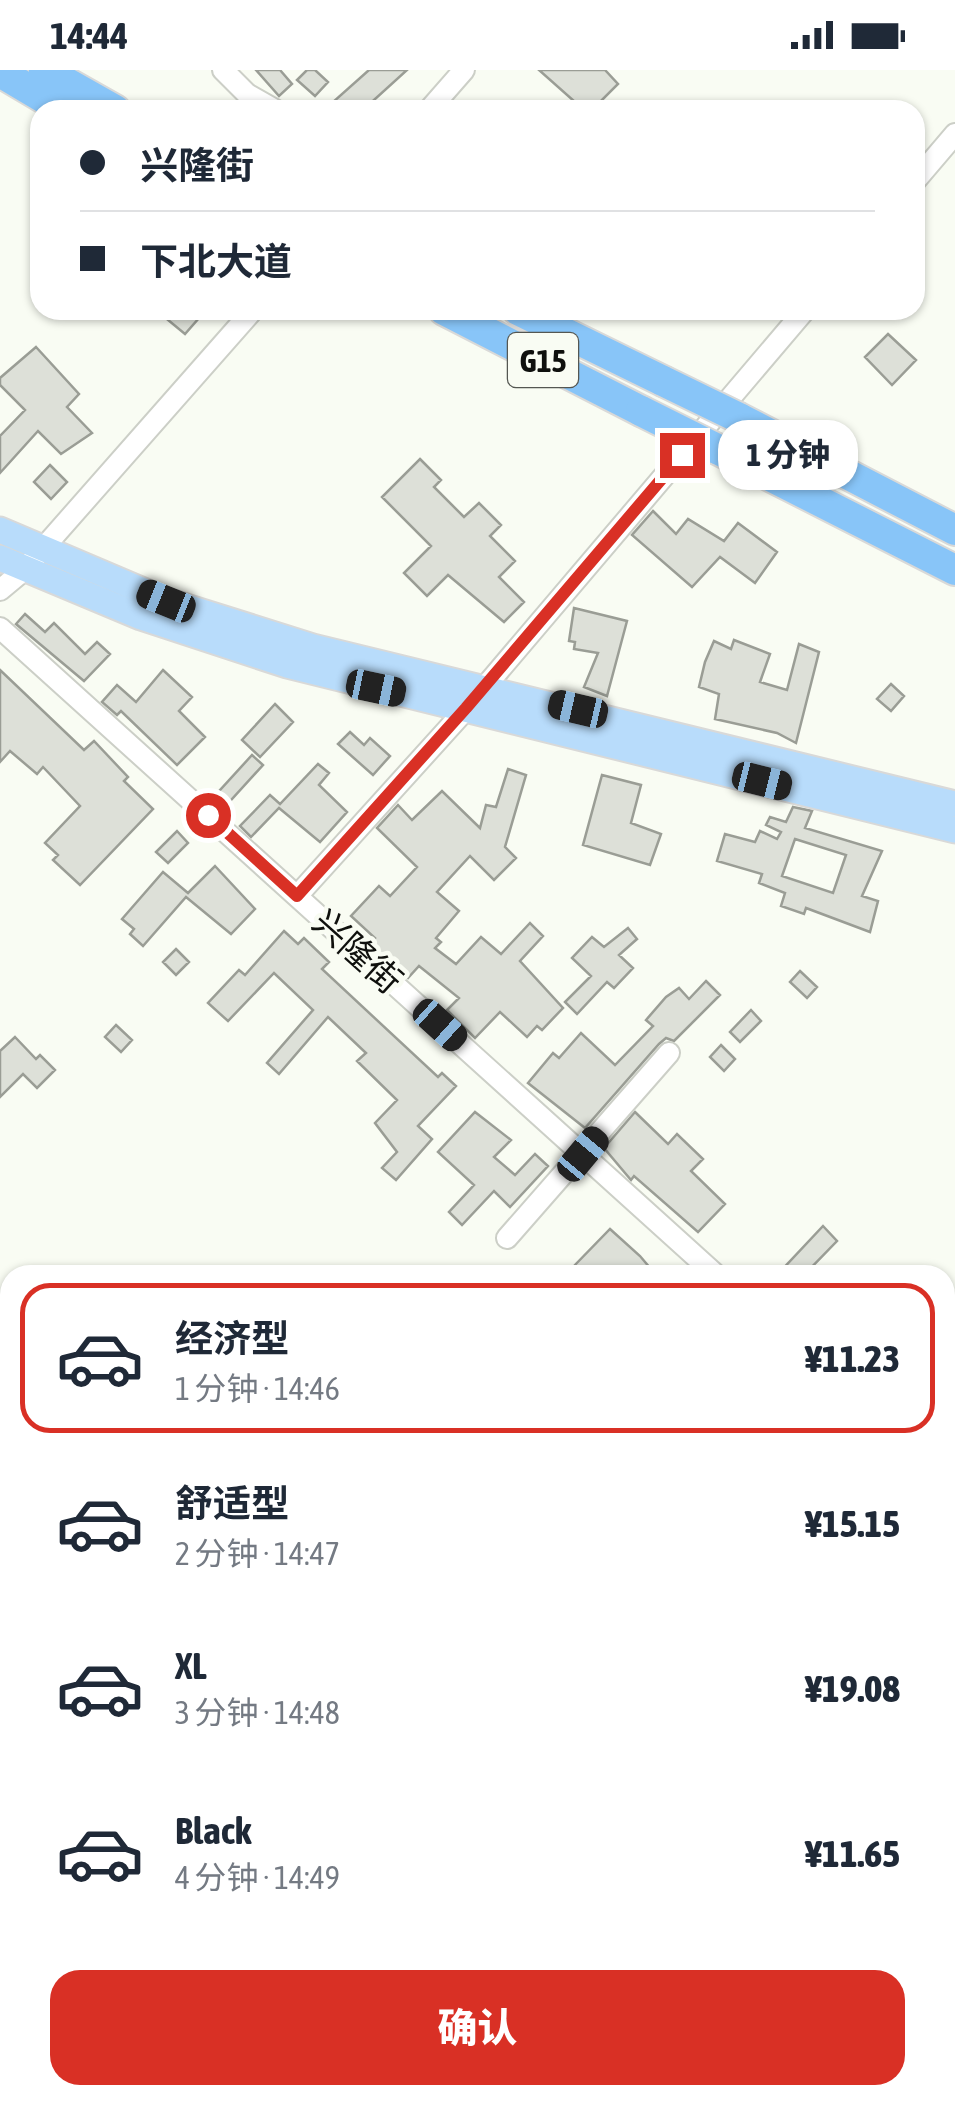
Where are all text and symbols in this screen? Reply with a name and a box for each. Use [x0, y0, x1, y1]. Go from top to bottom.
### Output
text: 14:44 [50, 14, 128, 57]
text: 兴隆街 [140, 144, 254, 187]
text: 下北大道 [140, 240, 292, 283]
road number: G15 [508, 333, 578, 387]
callout: 1 分钟 [717, 420, 857, 490]
route end [660, 433, 705, 478]
text: 1 分钟 [746, 436, 830, 473]
car [133, 576, 199, 626]
car [344, 667, 408, 709]
car [545, 688, 611, 730]
car [729, 759, 795, 803]
route start [186, 793, 231, 838]
street label: 兴隆街 [306, 901, 410, 1001]
car [408, 994, 472, 1056]
car [552, 1121, 614, 1187]
icon: car [55, 1313, 145, 1403]
text: 经济型 [175, 1317, 289, 1360]
text: ¥11.23 [805, 1337, 900, 1380]
text: 1 分钟 · 14:46 [175, 1370, 340, 1407]
icon: car [55, 1478, 145, 1568]
text: 舒适型 [175, 1482, 289, 1525]
text: ¥15.15 [805, 1502, 900, 1545]
text: 2 分钟 · 14:47 [175, 1535, 340, 1572]
icon: car [55, 1643, 145, 1733]
text: XL [175, 1644, 207, 1687]
text: ¥19.08 [805, 1667, 900, 1710]
text: 3 分钟 · 14:48 [175, 1694, 340, 1731]
icon: car [55, 1808, 145, 1898]
text: Black [175, 1809, 252, 1852]
text: ¥11.65 [805, 1832, 900, 1875]
text: 4 分钟 · 14:49 [175, 1859, 340, 1896]
button: 确认 [50, 1970, 905, 2085]

